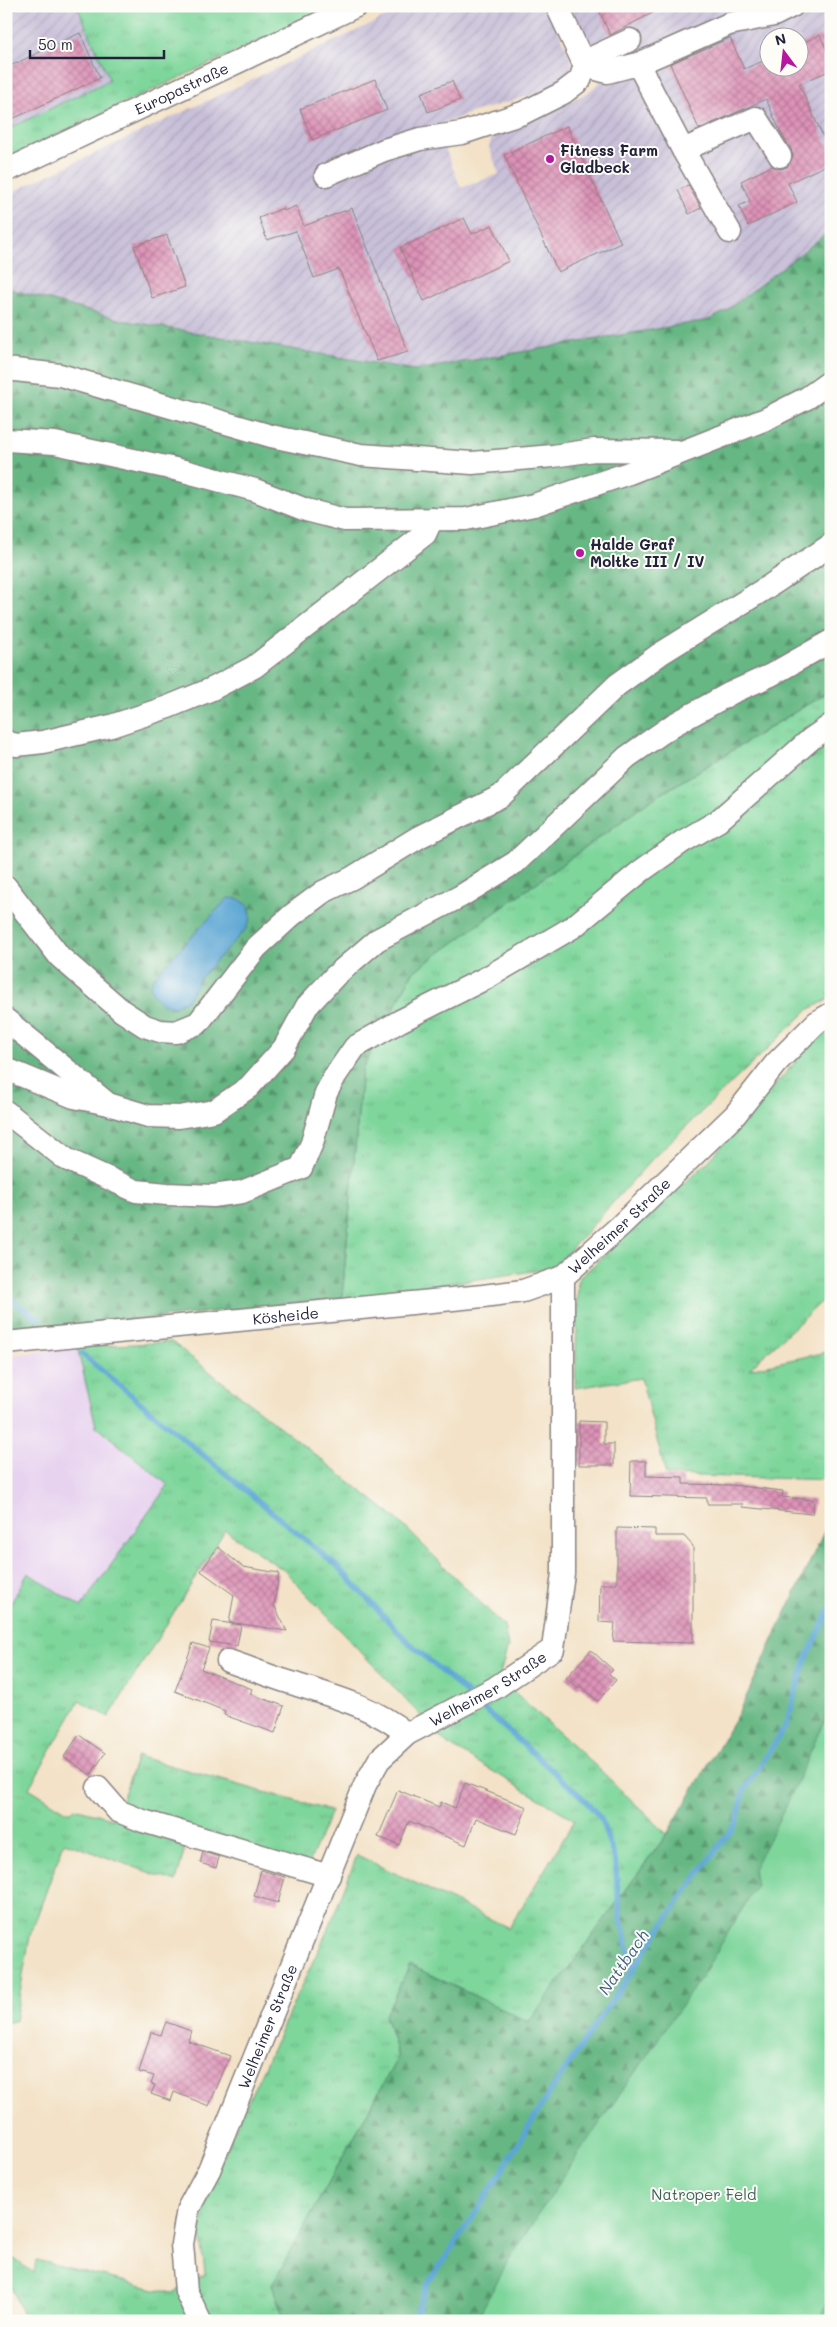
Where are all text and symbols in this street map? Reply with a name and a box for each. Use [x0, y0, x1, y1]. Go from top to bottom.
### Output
scale bar [30, 28, 164, 60]
north arrow [760, 28, 810, 78]
text: N [773, 28, 788, 50]
text: 50 m [38, 34, 73, 54]
street label: Europastraße [131, 58, 232, 119]
place label: Fitness Farm Gladbeck [560, 140, 658, 177]
marker: Fitness Farm Gladbeck [544, 153, 556, 165]
place label: Halde Graf Moltke III / IV [590, 534, 705, 571]
marker: Halde Graf Moltke III / IV [574, 547, 586, 559]
street label: Welheimer Straße [563, 1173, 674, 1278]
street label: Kösheide [252, 1302, 320, 1329]
street label: Welheimer Straße [426, 1646, 550, 1731]
water label: Nattbach [593, 1925, 653, 1999]
street label: Welheimer Straße [233, 1961, 301, 2092]
park label: Natroper Feld [651, 2184, 757, 2204]

